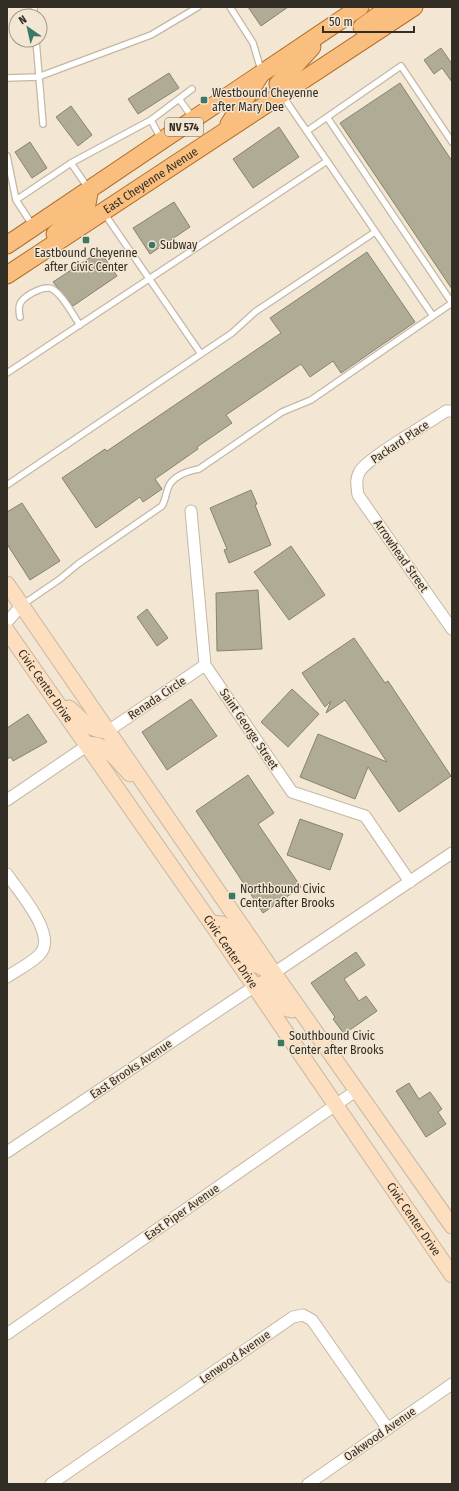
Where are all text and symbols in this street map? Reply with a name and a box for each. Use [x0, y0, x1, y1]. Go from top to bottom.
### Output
north arrow [8, 8, 48, 48]
scale bar [323, 8, 414, 34]
text: N [16, 13, 29, 27]
text: 50 m [329, 15, 353, 29]
place label: Westbound Cheyenne after Mary Dee [212, 86, 318, 114]
marker: Westbound Cheyenne after Mary Dee [199, 95, 209, 105]
road number: NV 574 [165, 118, 203, 136]
street label: East Cheyenne Avenue [101, 144, 201, 217]
marker: Eastbound Cheyenne after Civic Center [81, 235, 91, 245]
place label: Subway [160, 238, 198, 252]
marker: Subway [147, 240, 157, 250]
place label: Eastbound Cheyenne after Civic Center [35, 246, 137, 274]
street label: Packard Place [368, 417, 432, 467]
street label: Arrowhead Street [371, 517, 431, 595]
street label: Civic Center Drive [15, 647, 76, 725]
street label: Renada Circle [125, 673, 189, 722]
street label: Saint George Street [217, 686, 281, 772]
place label: Northbound Civic Center after Brooks [240, 882, 335, 910]
marker: Northbound Civic Center after Brooks [227, 891, 237, 901]
street label: Civic Center Drive [201, 912, 261, 991]
place label: Southbound Civic Center after Brooks [289, 1029, 384, 1057]
street label: East Brooks Avenue [87, 1036, 175, 1102]
marker: Southbound Civic Center after Brooks [276, 1038, 286, 1048]
street label: Civic Center Drive [384, 1180, 444, 1258]
street label: East Piper Avenue [142, 1181, 222, 1243]
street label: Lenwood Avenue [197, 1327, 273, 1387]
street label: Oakwood Avenue [341, 1404, 419, 1464]

